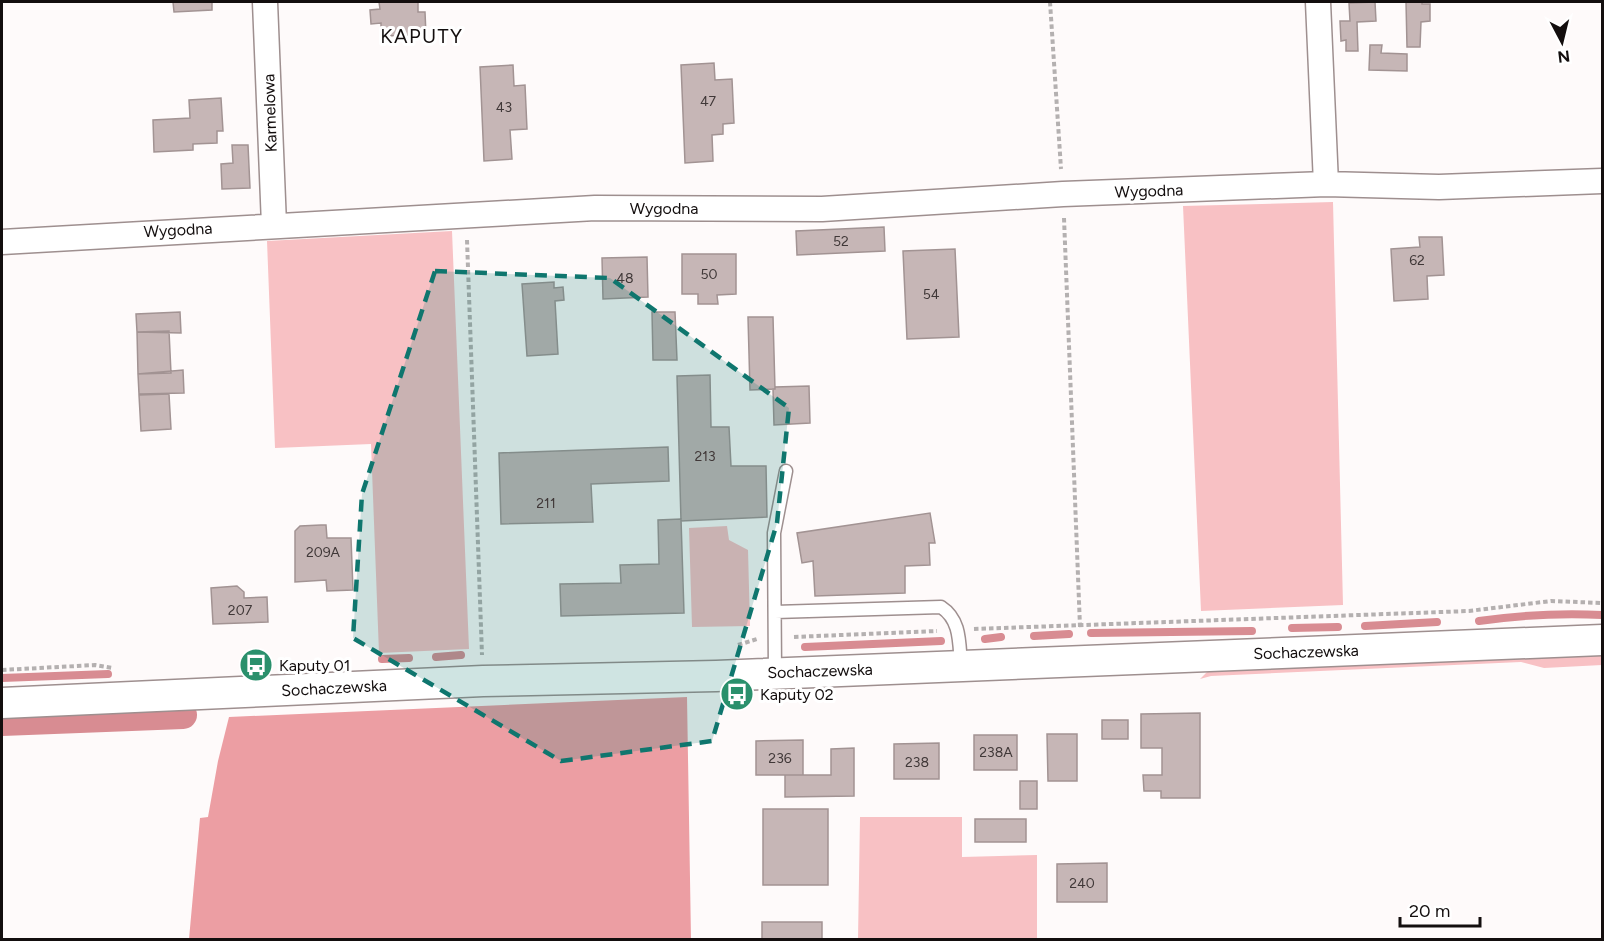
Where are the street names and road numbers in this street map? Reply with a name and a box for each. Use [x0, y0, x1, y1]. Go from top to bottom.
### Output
street label: Karmelowa [259, 73, 281, 153]
street label: Wygodna [1114, 180, 1184, 202]
street label: Wygodna [630, 199, 698, 218]
street label: Wygodna [143, 219, 213, 241]
street label: Sochaczewska [1253, 641, 1359, 663]
street label: Sochaczewska [767, 660, 873, 682]
street label: Sochaczewska [281, 676, 387, 700]

